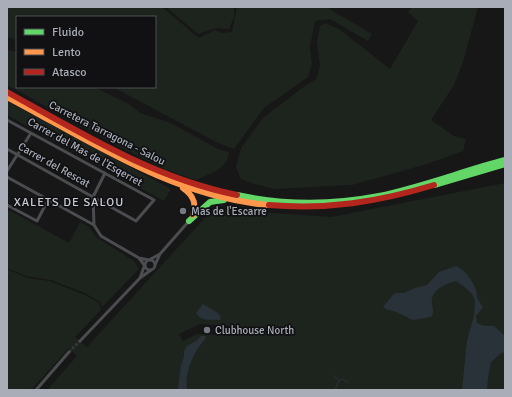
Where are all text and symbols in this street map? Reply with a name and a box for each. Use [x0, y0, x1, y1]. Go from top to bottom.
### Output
legend [16, 16, 156, 88]
text: Fluido [52, 25, 84, 40]
text: Lento [52, 45, 81, 60]
text: Atasco [52, 65, 87, 80]
street label: Carretera Tarragona - Salou [47, 98, 167, 168]
street label: Carrer del Mas de l'Esqerret [25, 115, 145, 189]
street label: Carrer del Rescat [16, 140, 92, 190]
district label: XALETS DE SALOU [14, 195, 124, 210]
place label: Mas de l'Escarre [191, 205, 267, 218]
marker: Mas de l'Escarre [178, 206, 188, 216]
place label: Clubhouse North [215, 324, 294, 337]
marker: Clubhouse North [202, 325, 212, 335]

